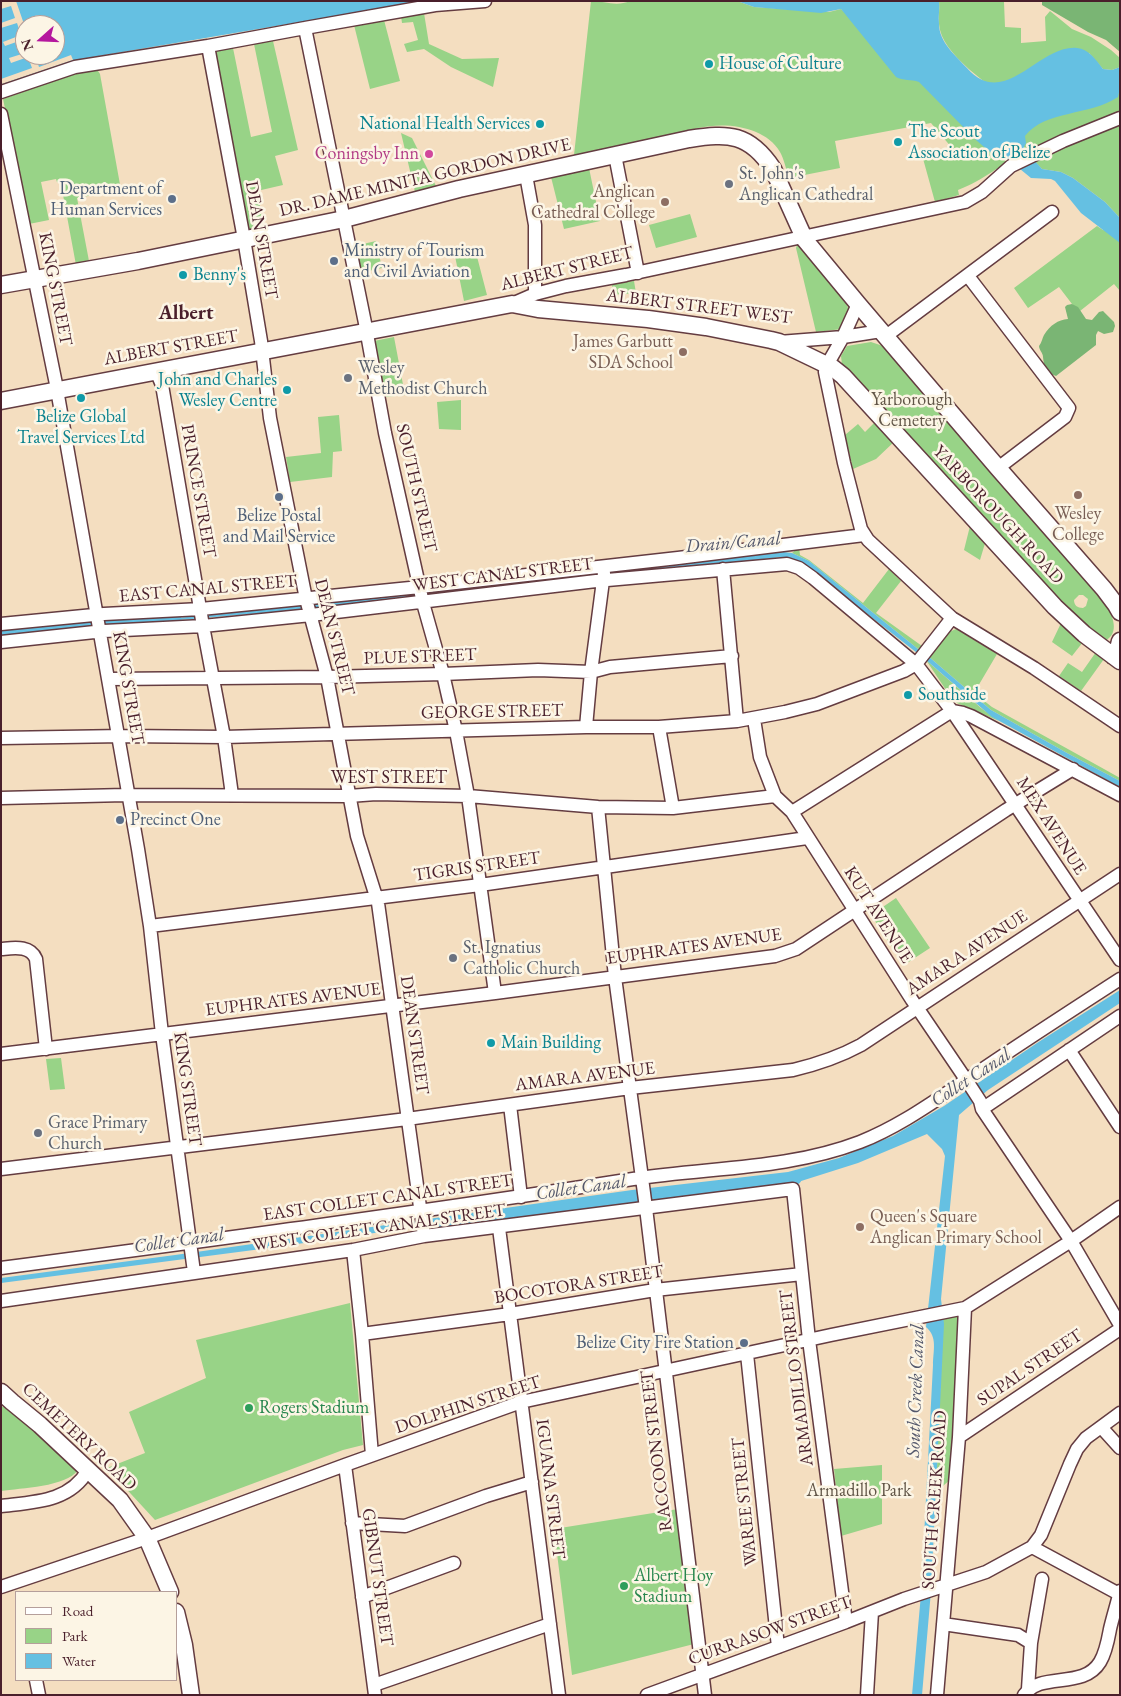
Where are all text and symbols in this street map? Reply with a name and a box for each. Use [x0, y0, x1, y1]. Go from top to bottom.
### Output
north arrow [15, 15, 65, 65]
text: N [16, 36, 37, 53]
place label: House of Culture [719, 53, 841, 75]
marker: House of Culture [703, 58, 715, 70]
place label: National Health Services [360, 113, 530, 135]
marker: National Health Services [534, 118, 546, 130]
place label: The Scout Association of Belize [908, 121, 1050, 163]
street label: DR. DAME MINITA GORDON DRIVE [277, 134, 573, 222]
marker: The Scout Association of Belize [892, 136, 904, 148]
place label: Coningsby Inn [315, 143, 419, 165]
marker: Coningsby Inn [423, 148, 435, 160]
place label: St. John's Anglican Cathedral [739, 163, 873, 205]
place label: Department of Human Services [50, 178, 162, 220]
marker: St. John's Anglican Cathedral [723, 178, 735, 190]
street label: DEAN STREET [240, 179, 282, 301]
place label: Anglican Cathedral College [531, 181, 655, 223]
marker: Department of Human Services [166, 193, 178, 205]
marker: Anglican Cathedral College [659, 196, 671, 208]
street label: KING STREET [33, 231, 77, 347]
place label: Ministry of Tourism and Civil Aviation [344, 240, 485, 282]
street label: ALBERT STREET [498, 242, 636, 296]
marker: Ministry of Tourism and Civil Aviation [328, 255, 340, 267]
place label: Benny's [193, 264, 246, 286]
marker: Benny's [177, 269, 189, 281]
street label: ALBERT STREET WEST [605, 285, 793, 329]
district label: Albert [158, 302, 214, 326]
street label: ALBERT STREET [102, 326, 240, 370]
place label: James Garbutt SDA School [573, 331, 673, 374]
marker: James Garbutt SDA School [677, 346, 689, 358]
place label: Wesley Methodist Church [358, 357, 487, 399]
place label: John and Charles Wesley Centre [158, 369, 277, 412]
marker: Wesley Methodist Church [342, 372, 354, 384]
marker: John and Charles Wesley Centre [281, 384, 293, 396]
park label: Yarborough Cemetery [871, 389, 953, 432]
marker: Belize Global Travel Services Ltd [75, 392, 87, 404]
place label: Belize Global Travel Services Ltd [17, 406, 145, 448]
street label: PRINCE STREET [176, 422, 220, 560]
street label: SOUTH STREET [391, 422, 441, 554]
street label: YARBOROUGH ROAD [928, 441, 1068, 589]
marker: Wesley College [1072, 489, 1084, 501]
marker: Belize Postal and Mail Service [273, 491, 285, 503]
place label: Wesley College [1052, 503, 1104, 546]
place label: Belize Postal and Mail Service [223, 505, 335, 548]
water label: Drain/Canal [684, 527, 782, 559]
street label: WEST CANAL STREET [411, 553, 595, 597]
street label: EAST CANAL STREET [118, 570, 298, 608]
street label: DEAN STREET [309, 576, 359, 698]
street label: KING STREET [107, 630, 149, 746]
street label: PLUE STREET [363, 644, 477, 670]
place label: Southside [918, 684, 986, 706]
marker: Southside [902, 689, 914, 701]
street label: GEORGE STREET [421, 700, 563, 724]
street label: WEST STREET [331, 767, 447, 789]
street label: MEX AVENUE [1011, 773, 1091, 879]
place label: Precinct One [130, 809, 221, 831]
marker: Precinct One [114, 814, 126, 826]
street label: TIGRIS STREET [412, 847, 542, 887]
street label: KUT AVENUE [839, 863, 917, 967]
street label: AMARA AVENUE [902, 906, 1032, 1000]
street label: EUPHRATES AVENUE [605, 924, 783, 970]
place label: St. Ignatius Catholic Church [463, 937, 580, 980]
marker: St. Ignatius Catholic Church [447, 952, 459, 964]
street label: DEAN STREET [395, 974, 433, 1096]
street label: EUPHRATES AVENUE [204, 979, 382, 1021]
street label: KING STREET [168, 1031, 206, 1147]
place label: Main Building [501, 1032, 601, 1054]
marker: Main Building [485, 1037, 497, 1049]
water label: Collet Canal [927, 1044, 1015, 1112]
street label: AMARA AVENUE [514, 1058, 656, 1096]
place label: Grace Primary Church [48, 1112, 147, 1154]
marker: Grace Primary Church [32, 1127, 44, 1139]
street label: EAST COLLET CANAL STREET [262, 1170, 514, 1226]
water label: Collet Canal [535, 1170, 627, 1206]
street label: WEST COLLET CANAL STREET [251, 1200, 507, 1256]
place label: Queen's Square Anglican Primary School [870, 1206, 1042, 1248]
marker: Queen's Square Anglican Primary School [854, 1221, 866, 1233]
water label: Collet Canal [133, 1223, 225, 1259]
street label: BOCOTORA STREET [493, 1261, 665, 1309]
street label: ARMADILLO STREET [775, 1289, 819, 1467]
water label: South Creek Canal [902, 1324, 930, 1458]
street label: SUPAL STREET [973, 1325, 1087, 1411]
place label: Belize City Fire Station [576, 1332, 734, 1354]
marker: Belize City Fire Station [738, 1337, 750, 1349]
street label: RACCOON STREET [636, 1369, 678, 1533]
street label: DOLPHIN STREET [392, 1371, 544, 1439]
street label: CEMETERY ROAD [17, 1378, 141, 1496]
place label: Rogers Stadium [259, 1397, 369, 1419]
marker: Rogers Stadium [243, 1402, 255, 1414]
street label: SOUTH CREEK ROAD [918, 1410, 952, 1590]
street label: IGUANA STREET [531, 1418, 569, 1560]
street label: WAREE STREET [728, 1437, 762, 1567]
park label: Armadillo Park [807, 1480, 911, 1502]
street label: GIBNUT STREET [357, 1507, 397, 1647]
place label: Albert Hoy Stadium [634, 1565, 713, 1608]
marker: Albert Hoy Stadium [618, 1580, 630, 1592]
legend [15, 1591, 178, 1681]
street label: CURRASOW STREET [685, 1591, 855, 1671]
text: Road [62, 1601, 93, 1620]
text: Park [62, 1626, 88, 1645]
text: Water [62, 1651, 96, 1670]

